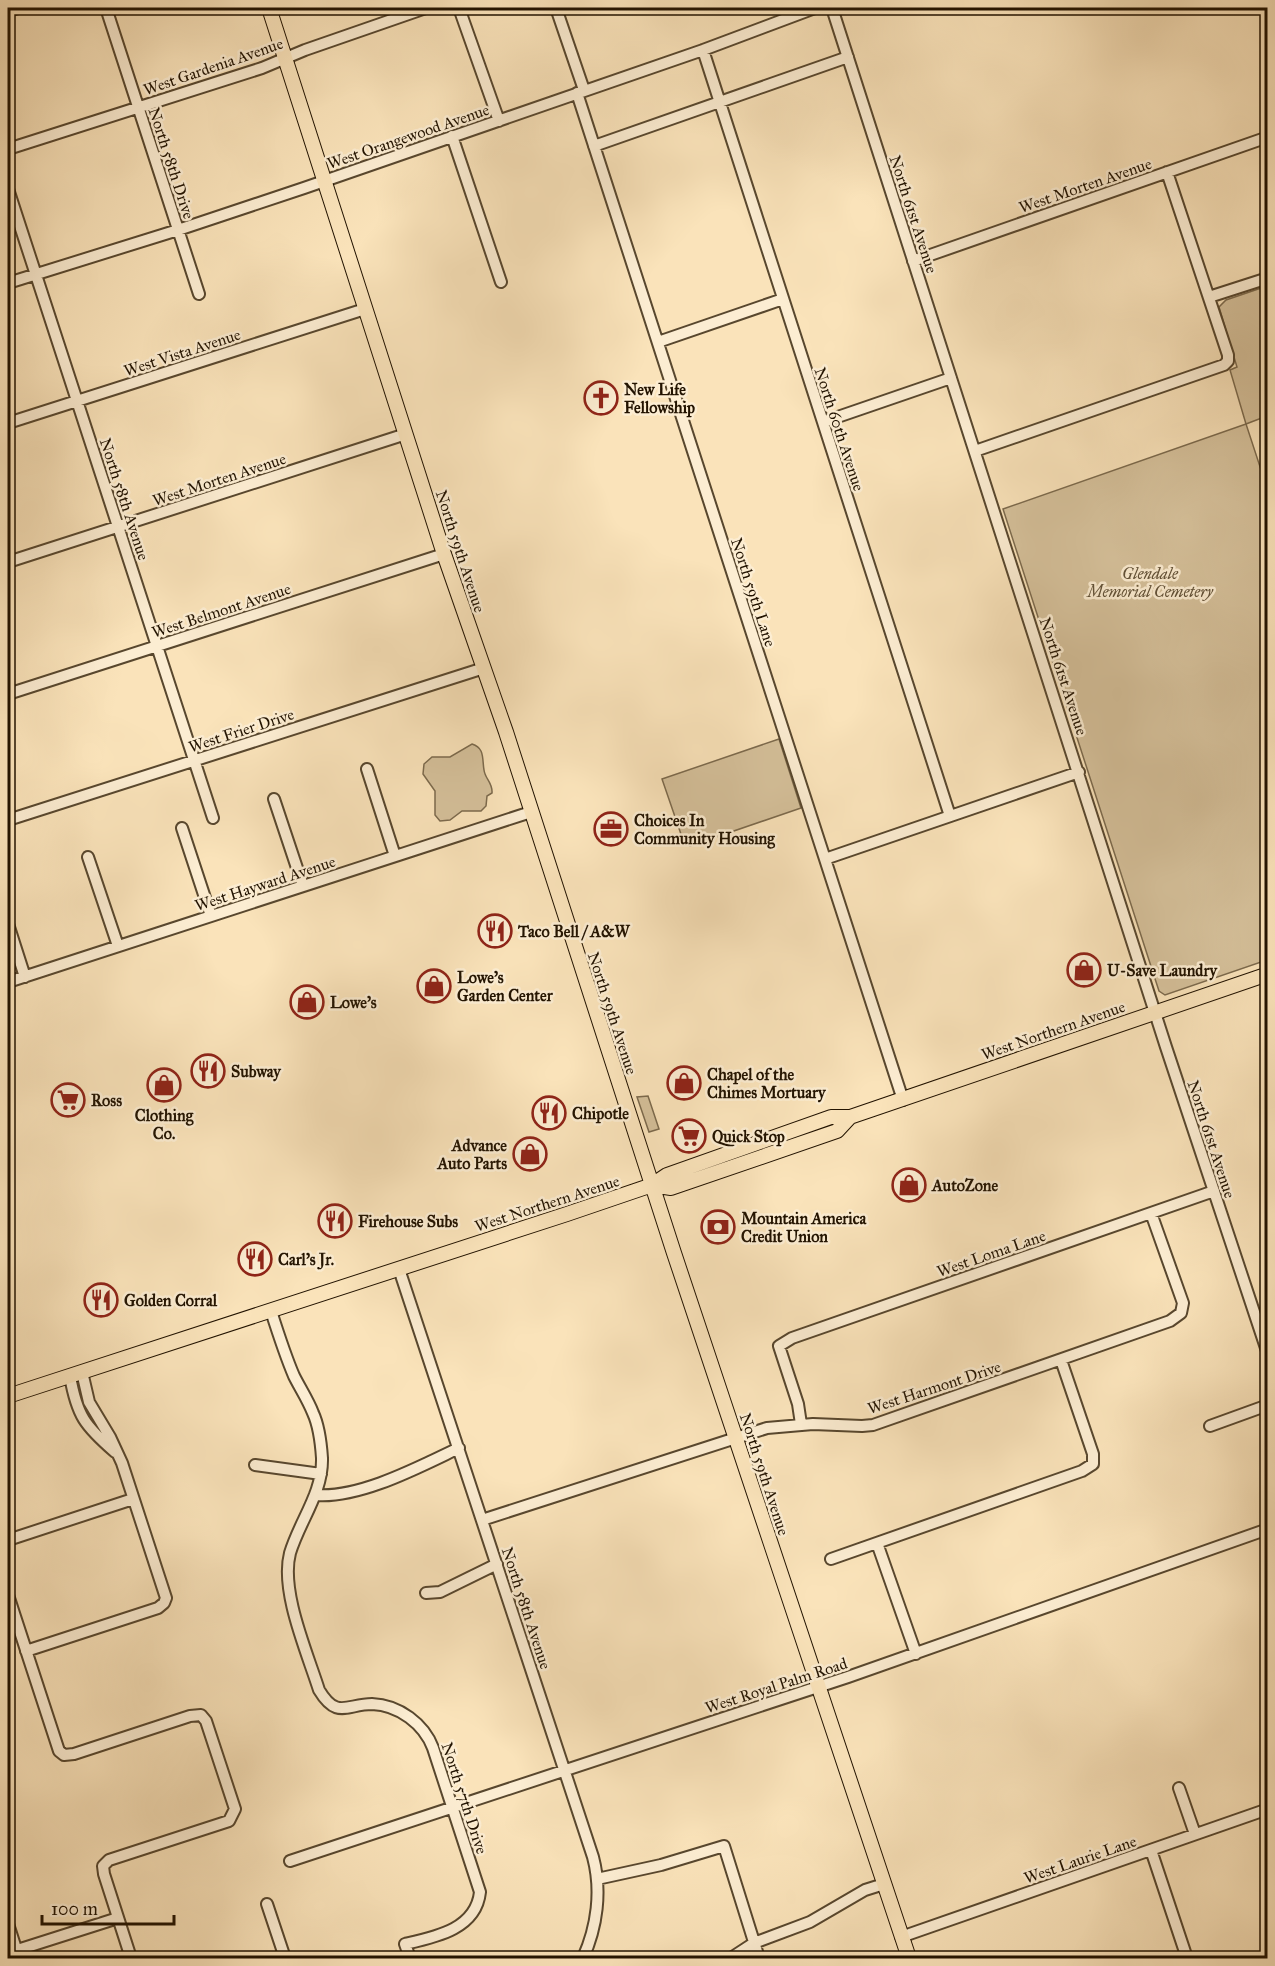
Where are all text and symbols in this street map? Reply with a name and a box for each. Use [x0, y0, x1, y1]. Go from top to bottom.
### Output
street label: West Gardenia Avenue [141, 34, 286, 99]
street label: West Orangewood Avenue [325, 100, 492, 174]
street label: North 58th Drive [145, 105, 199, 222]
street label: North 61st Avenue [886, 153, 942, 276]
street label: West Morten Avenue [1016, 154, 1154, 217]
street label: West Vista Avenue [121, 325, 243, 380]
street label: North 60th Avenue [811, 365, 869, 494]
church icon: New Life Fellowship [583, 380, 619, 416]
place label: New Life Fellowship [624, 380, 695, 418]
street label: North 58th Avenue [96, 436, 153, 563]
street label: West Morten Avenue [150, 449, 289, 510]
street label: North 59th Avenue [432, 488, 489, 615]
street label: North 59th Lane [727, 535, 780, 649]
park label: Glendale Memorial Cemetery [1085, 564, 1214, 601]
street label: West Belmont Avenue [149, 579, 293, 642]
street label: North 61st Avenue [1036, 615, 1092, 738]
street label: West Frier Drive [186, 704, 297, 756]
office icon: Choices In Community Housing [593, 811, 629, 847]
place label: Choices In Community Housing [634, 811, 775, 849]
street label: West Hayward Avenue [192, 852, 338, 915]
restaurant icon: Taco Bell / A&W [477, 913, 513, 949]
place label: Taco Bell / A&W [517, 922, 631, 941]
street label: North 59th Avenue [584, 950, 641, 1077]
shop icon: U-Save Laundry [1066, 952, 1102, 988]
place label: U-Save Laundry [1107, 961, 1218, 981]
shop icon: Lowe's Garden Center [416, 968, 452, 1004]
place label: Lowe's Garden Center [457, 968, 554, 1005]
shop icon: Lowe's [289, 984, 325, 1020]
place label: Lowe's [330, 993, 377, 1012]
street label: West Northern Avenue [979, 997, 1128, 1064]
restaurant icon: Subway [190, 1053, 226, 1089]
place label: Subway [231, 1062, 282, 1082]
shop icon: Chapel of the Chimes Mortuary [666, 1065, 702, 1101]
place label: Chapel of the Chimes Mortuary [707, 1065, 827, 1103]
shop icon: Clothing Co. [146, 1067, 182, 1103]
street label: North 61st Avenue [1184, 1078, 1240, 1201]
supermarket icon: Ross [50, 1082, 86, 1118]
place label: Ross [91, 1091, 122, 1110]
restaurant icon: Chipotle [531, 1095, 567, 1131]
place label: Chipotle [572, 1104, 629, 1124]
place label: Clothing Co. [135, 1106, 194, 1143]
supermarket icon: Quick Stop [671, 1118, 707, 1154]
place label: Quick Stop [712, 1127, 785, 1147]
place label: Advance Auto Parts [436, 1136, 507, 1173]
shop icon: Advance Auto Parts [512, 1136, 548, 1172]
shop icon: AutoZone [891, 1167, 927, 1203]
street label: West Northern Avenue [472, 1171, 622, 1236]
place label: AutoZone [931, 1176, 999, 1195]
restaurant icon: Firehouse Subs [317, 1203, 353, 1239]
bank icon: Mountain America Credit Union [700, 1209, 736, 1245]
place label: Mountain America Credit Union [741, 1209, 867, 1246]
place label: Firehouse Subs [358, 1212, 458, 1231]
street label: West Loma Lane [934, 1226, 1048, 1281]
restaurant icon: Carl's Jr. [237, 1241, 273, 1277]
place label: Carl's Jr. [278, 1250, 334, 1270]
restaurant icon: Golden Corral [83, 1282, 119, 1318]
place label: Golden Corral [124, 1291, 218, 1310]
street label: West Harmont Drive [865, 1357, 1004, 1418]
street label: North 59th Avenue [736, 1411, 793, 1538]
street label: North 58th Avenue [498, 1545, 555, 1672]
street label: West Royal Palm Road [703, 1654, 850, 1717]
street label: North 57th Drive [438, 1740, 492, 1857]
street label: West Laurie Lane [1021, 1831, 1139, 1888]
scale bar [42, 1888, 174, 1926]
text: 100 m [51, 1898, 98, 1920]

